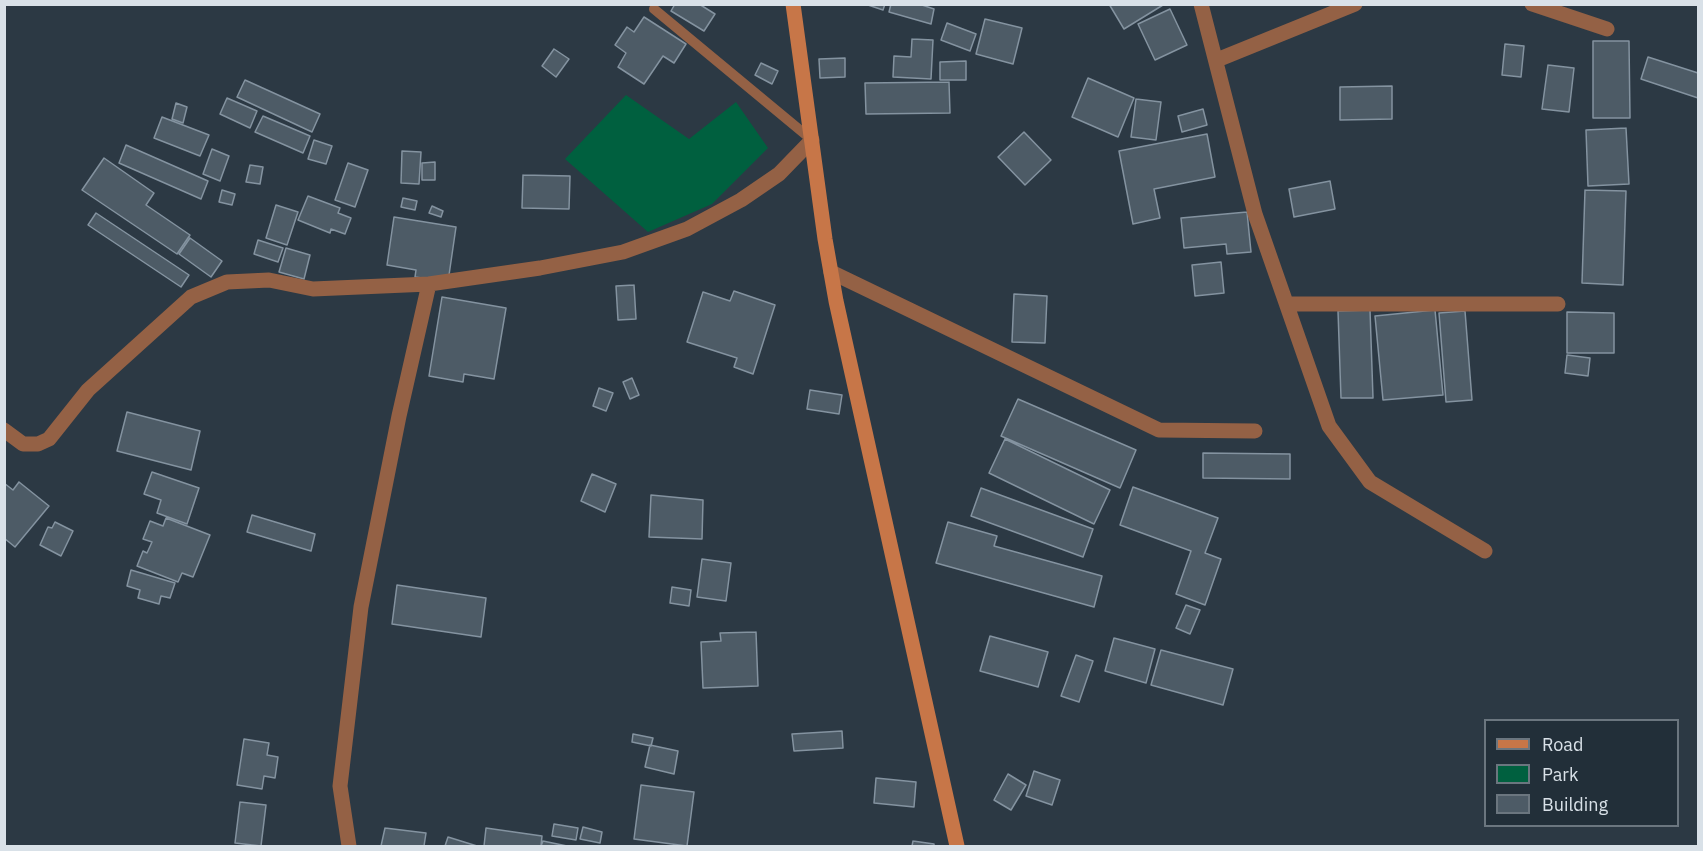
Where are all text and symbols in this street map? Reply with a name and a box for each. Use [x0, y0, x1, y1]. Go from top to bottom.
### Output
legend [1484, 719, 1679, 827]
text: Road [1542, 733, 1583, 756]
text: Park [1542, 763, 1578, 786]
text: Building [1542, 793, 1608, 816]

